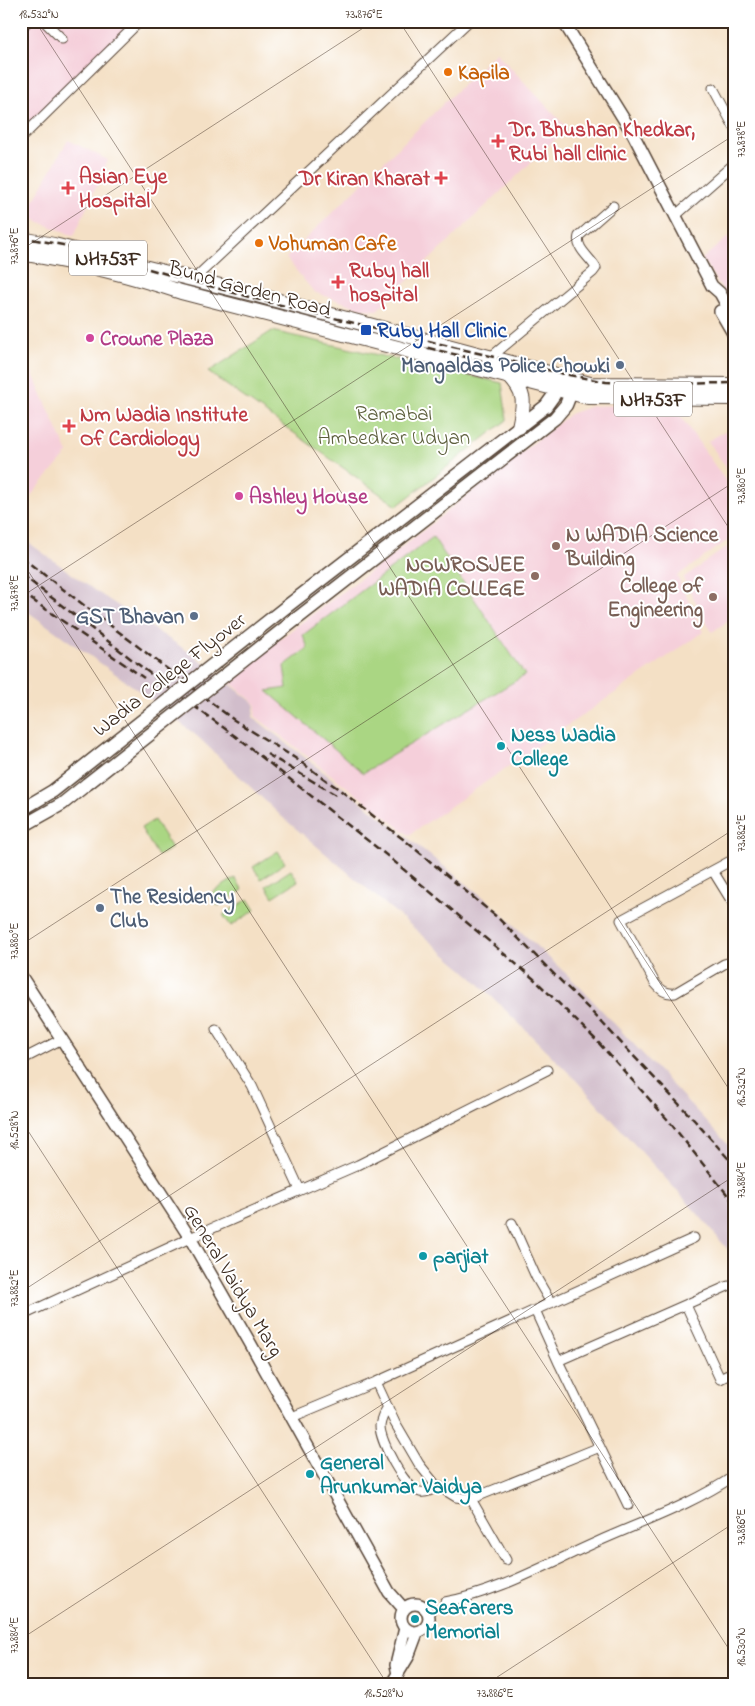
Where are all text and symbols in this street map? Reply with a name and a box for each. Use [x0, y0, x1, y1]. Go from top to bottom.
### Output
text: 18.532°N [19, 6, 59, 24]
text: 73.876°E [345, 6, 383, 24]
place label: Kapila [458, 59, 510, 89]
marker: Kapila [442, 66, 454, 78]
place label: Dr. Bhushan Khedkar, Rubi hall clinic [508, 116, 695, 170]
text: 73.878°E [733, 121, 751, 157]
marker: Dr. Bhushan Khedkar, Rubi hall clinic [491, 134, 505, 148]
place label: Asian Eye Hospital [79, 163, 168, 217]
place label: Dr Kiran Kharat [298, 165, 431, 195]
marker: Dr Kiran Kharat [434, 171, 448, 185]
marker: Asian Eye Hospital [61, 181, 75, 195]
text: 73.876°E [6, 227, 24, 265]
place label: Vohuman Cafe [268, 230, 397, 260]
marker: Vohuman Cafe [253, 237, 265, 249]
road number: NH753F [69, 240, 147, 276]
street label: Bund Garden Road [164, 254, 334, 326]
place label: Ruby hall hospital [349, 257, 429, 311]
marker: Ruby hall hospital [331, 275, 345, 289]
place label: Ruby Hall Clinic [377, 317, 507, 349]
marker: Ruby Hall Clinic [359, 323, 373, 337]
place label: Crowne Plaza [100, 325, 214, 355]
marker: Crowne Plaza [84, 332, 96, 344]
place label: Mangaldas Police Chowki [401, 352, 610, 384]
marker: Mangaldas Police Chowki [614, 359, 626, 371]
road number: NH753F [614, 382, 692, 416]
park label: Ramabai Ambedkar Udyan [318, 400, 470, 456]
place label: Nm Wadia Institute Of Cardiology [80, 401, 248, 457]
marker: Nm Wadia Institute Of Cardiology [62, 419, 76, 433]
text: 73.880°E [733, 467, 751, 505]
place label: Ashley House [249, 483, 368, 515]
marker: Ashley House [233, 490, 245, 502]
place label: N WADIA Science Building [565, 521, 719, 577]
marker: N WADIA Science Building [550, 540, 562, 552]
place label: NOWROSJEE WADIA COLLEGE [378, 551, 525, 605]
marker: NOWROSJEE WADIA COLLEGE [529, 570, 541, 582]
place label: College of Engineering [607, 572, 704, 628]
text: 73.878°E [6, 575, 24, 611]
marker: College of Engineering [707, 591, 719, 603]
place label: GST Bhavan [76, 603, 184, 633]
street label: Wadia College Flyover [87, 606, 255, 747]
marker: GST Bhavan [188, 610, 200, 622]
place label: Ness Wadia College [511, 721, 616, 777]
marker: Ness Wadia College [495, 740, 507, 752]
text: 73.882°E [733, 814, 751, 852]
place label: The Residency Club [110, 883, 235, 937]
marker: The Residency Club [94, 902, 106, 914]
text: 73.880°E [6, 922, 24, 960]
text: 18.532°N [733, 1067, 751, 1107]
text: 18.528°N [6, 1110, 24, 1150]
text: 73.884°E [733, 1162, 751, 1198]
street label: General Vaidya Marg [173, 1199, 290, 1364]
place label: parjiat [433, 1243, 490, 1273]
marker: parjiat [417, 1250, 429, 1262]
text: 73.882°E [6, 1269, 24, 1307]
place label: General Arunkumar Vaidya [320, 1449, 482, 1505]
marker: General Arunkumar Vaidya [304, 1468, 316, 1480]
text: 73.886°E [733, 1508, 751, 1546]
place label: Seafarers Memorial [425, 1594, 514, 1648]
marker: Seafarers Memorial [409, 1613, 421, 1625]
text: 73.884°E [6, 1617, 24, 1653]
text: 18.530°N [733, 1627, 751, 1667]
text: 18.528°N [364, 1685, 404, 1703]
text: 73.886°E [476, 1685, 514, 1703]

